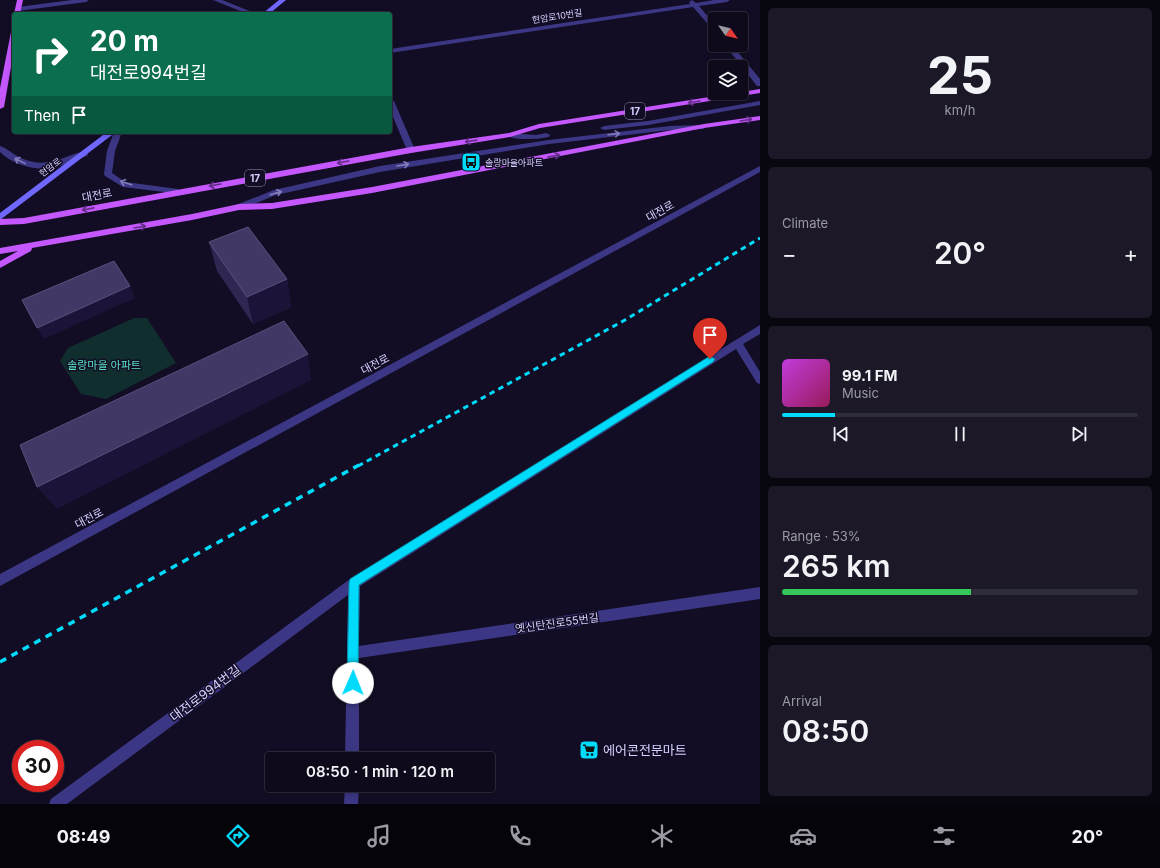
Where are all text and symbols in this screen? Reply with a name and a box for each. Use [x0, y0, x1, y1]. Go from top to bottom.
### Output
street label: 현암로10번길 [531, 7, 583, 25]
north arrow [708, 12, 748, 52]
map controls [708, 12, 748, 100]
text: 20 m [90, 24, 159, 58]
icon: right [24, 28, 76, 80]
text: 25 [927, 44, 993, 107]
button: layers [708, 60, 748, 100]
text: 대전로994번길 [90, 62, 207, 83]
one-way arrow [688, 98, 701, 106]
text: km/h [945, 102, 975, 118]
road number: 17 [625, 103, 645, 119]
icon: arrive [68, 104, 90, 126]
text: Then [24, 106, 60, 125]
one-way arrow [739, 116, 752, 124]
one-way arrow [607, 130, 620, 138]
one-way arrow [465, 137, 478, 145]
bus stop icon: 솔랑마을아파트 [460, 151, 482, 173]
one-way arrow [547, 152, 560, 160]
street label: 현암로 [37, 155, 63, 179]
one-way arrow [14, 157, 26, 164]
place label: 솔랑마을아파트 [485, 157, 543, 168]
one-way arrow [337, 158, 350, 166]
one-way arrow [396, 161, 409, 169]
road number: 17 [245, 170, 265, 186]
one-way arrow [119, 179, 132, 186]
one-way arrow [209, 182, 222, 190]
street label: 대전로 [81, 185, 113, 205]
one-way arrow [269, 189, 282, 196]
street label: 대전로 [643, 198, 677, 224]
one-way arrow [81, 205, 94, 213]
text: Climate [782, 215, 828, 231]
one-way arrow [133, 222, 146, 230]
text: 20° [934, 235, 986, 271]
text: − [782, 241, 797, 267]
text: + [1123, 241, 1138, 267]
pin [693, 318, 727, 359]
icon: arrive [699, 324, 721, 346]
street label: 대전로 [358, 351, 392, 377]
park label: 솔랑마을 아파트 [67, 358, 141, 372]
text: 99.1 FM [842, 366, 898, 385]
text: Music [842, 385, 879, 401]
icon: previous [830, 423, 852, 445]
icon: pause [949, 423, 971, 445]
icon: next [1068, 423, 1090, 445]
street label: 대전로 [72, 505, 106, 531]
text: Range · 53% [782, 528, 861, 544]
text: 265 km [782, 548, 890, 584]
street label: 옛신탄진로55번길 [514, 610, 600, 636]
street label: 대전로994번길 [167, 661, 243, 725]
position arrow [332, 662, 374, 704]
text: Arrival [782, 693, 822, 709]
text: 08:50 [782, 713, 869, 749]
supermarket icon: 에어콘전문마트 [578, 739, 600, 761]
speed limit sign: 30 [12, 740, 64, 792]
place label: 에어콘전문마트 [603, 742, 687, 758]
text: 08:50 · 1 min · 120 m [306, 762, 454, 781]
icon: directions [224, 822, 252, 850]
icon: music [365, 822, 393, 850]
icon: phone [506, 822, 534, 850]
icon: climate [648, 822, 676, 850]
icon: car [789, 822, 817, 850]
icon: filters [930, 822, 958, 850]
text: 08:49 [57, 826, 110, 847]
text: 20° [1072, 826, 1103, 847]

